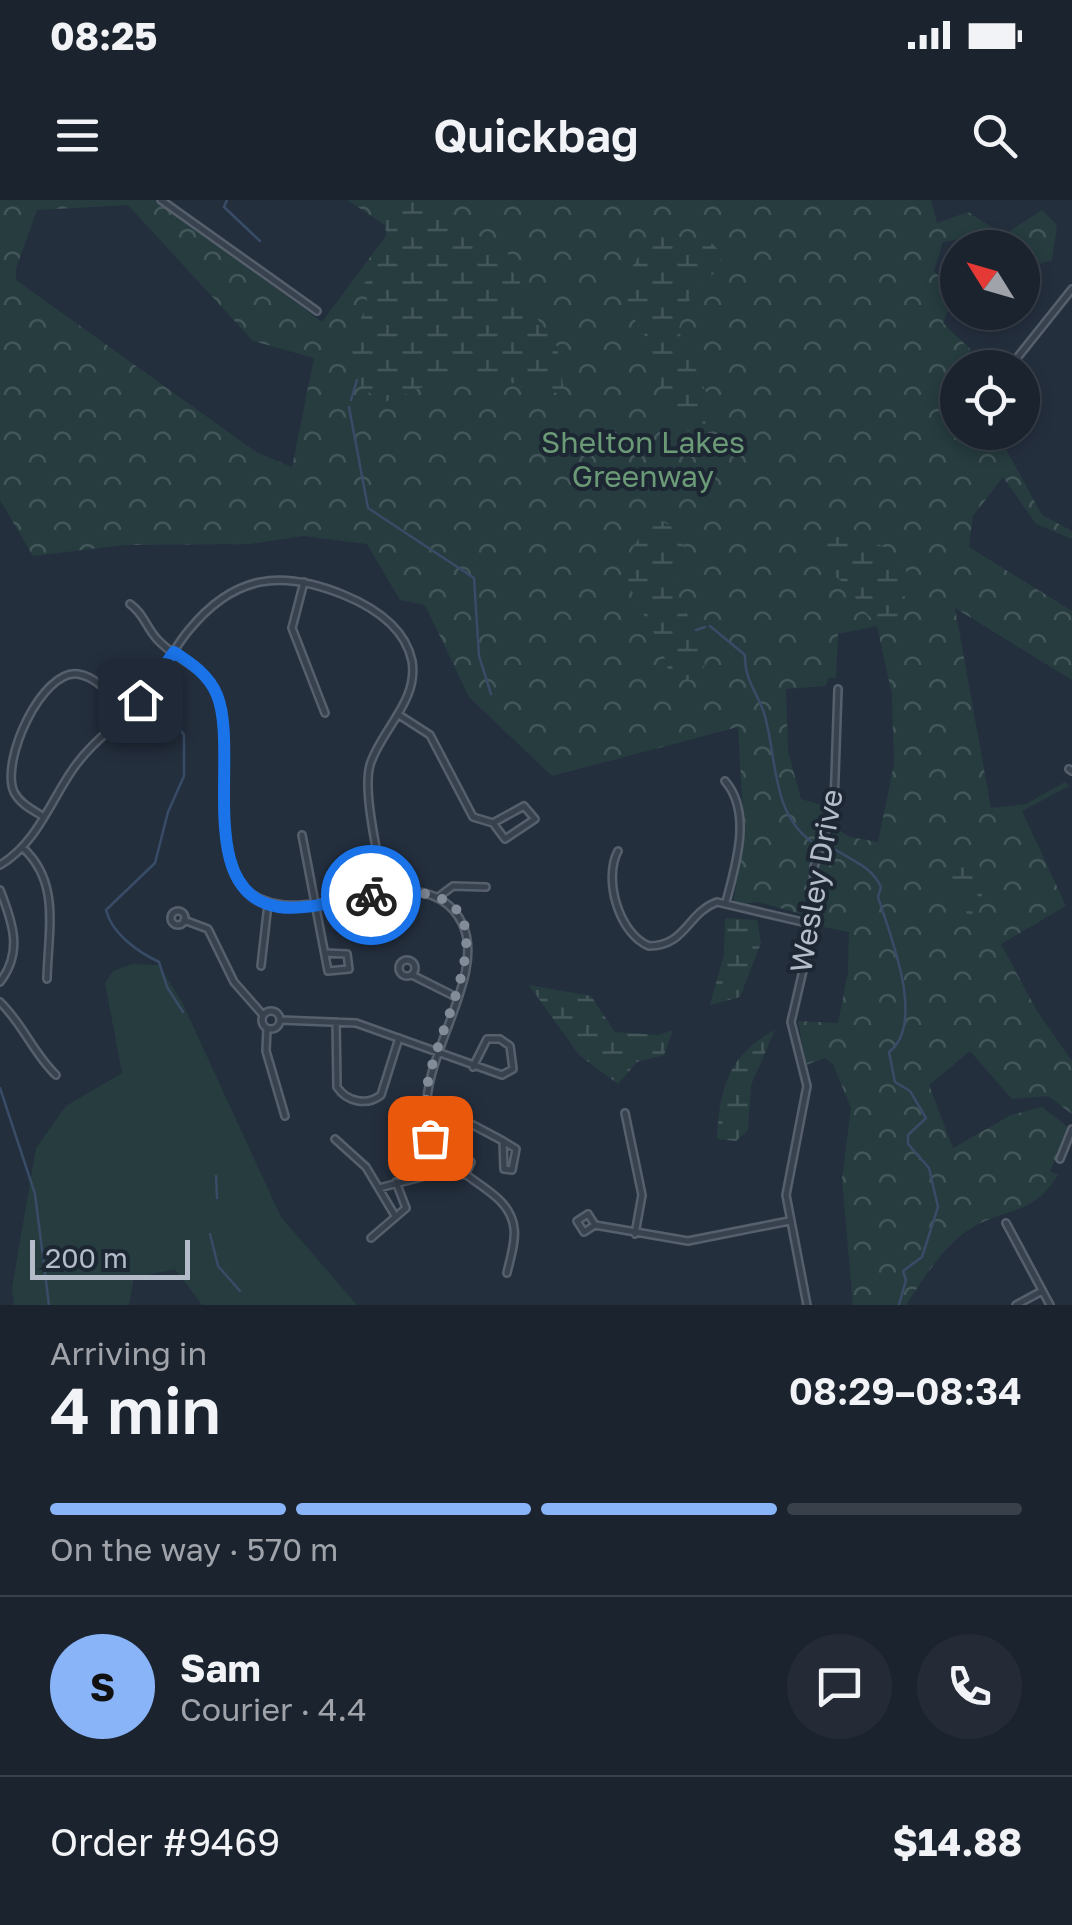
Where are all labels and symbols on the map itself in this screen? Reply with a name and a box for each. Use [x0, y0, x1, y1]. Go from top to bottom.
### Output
north arrow [940, 230, 1040, 330]
park label: Shelton Lakes Greenway [541, 424, 745, 494]
pin [98, 658, 183, 743]
street label: Wesley Drive [782, 786, 850, 975]
courier [321, 845, 421, 945]
pin [388, 1096, 473, 1181]
scale bar [30, 1235, 190, 1280]

